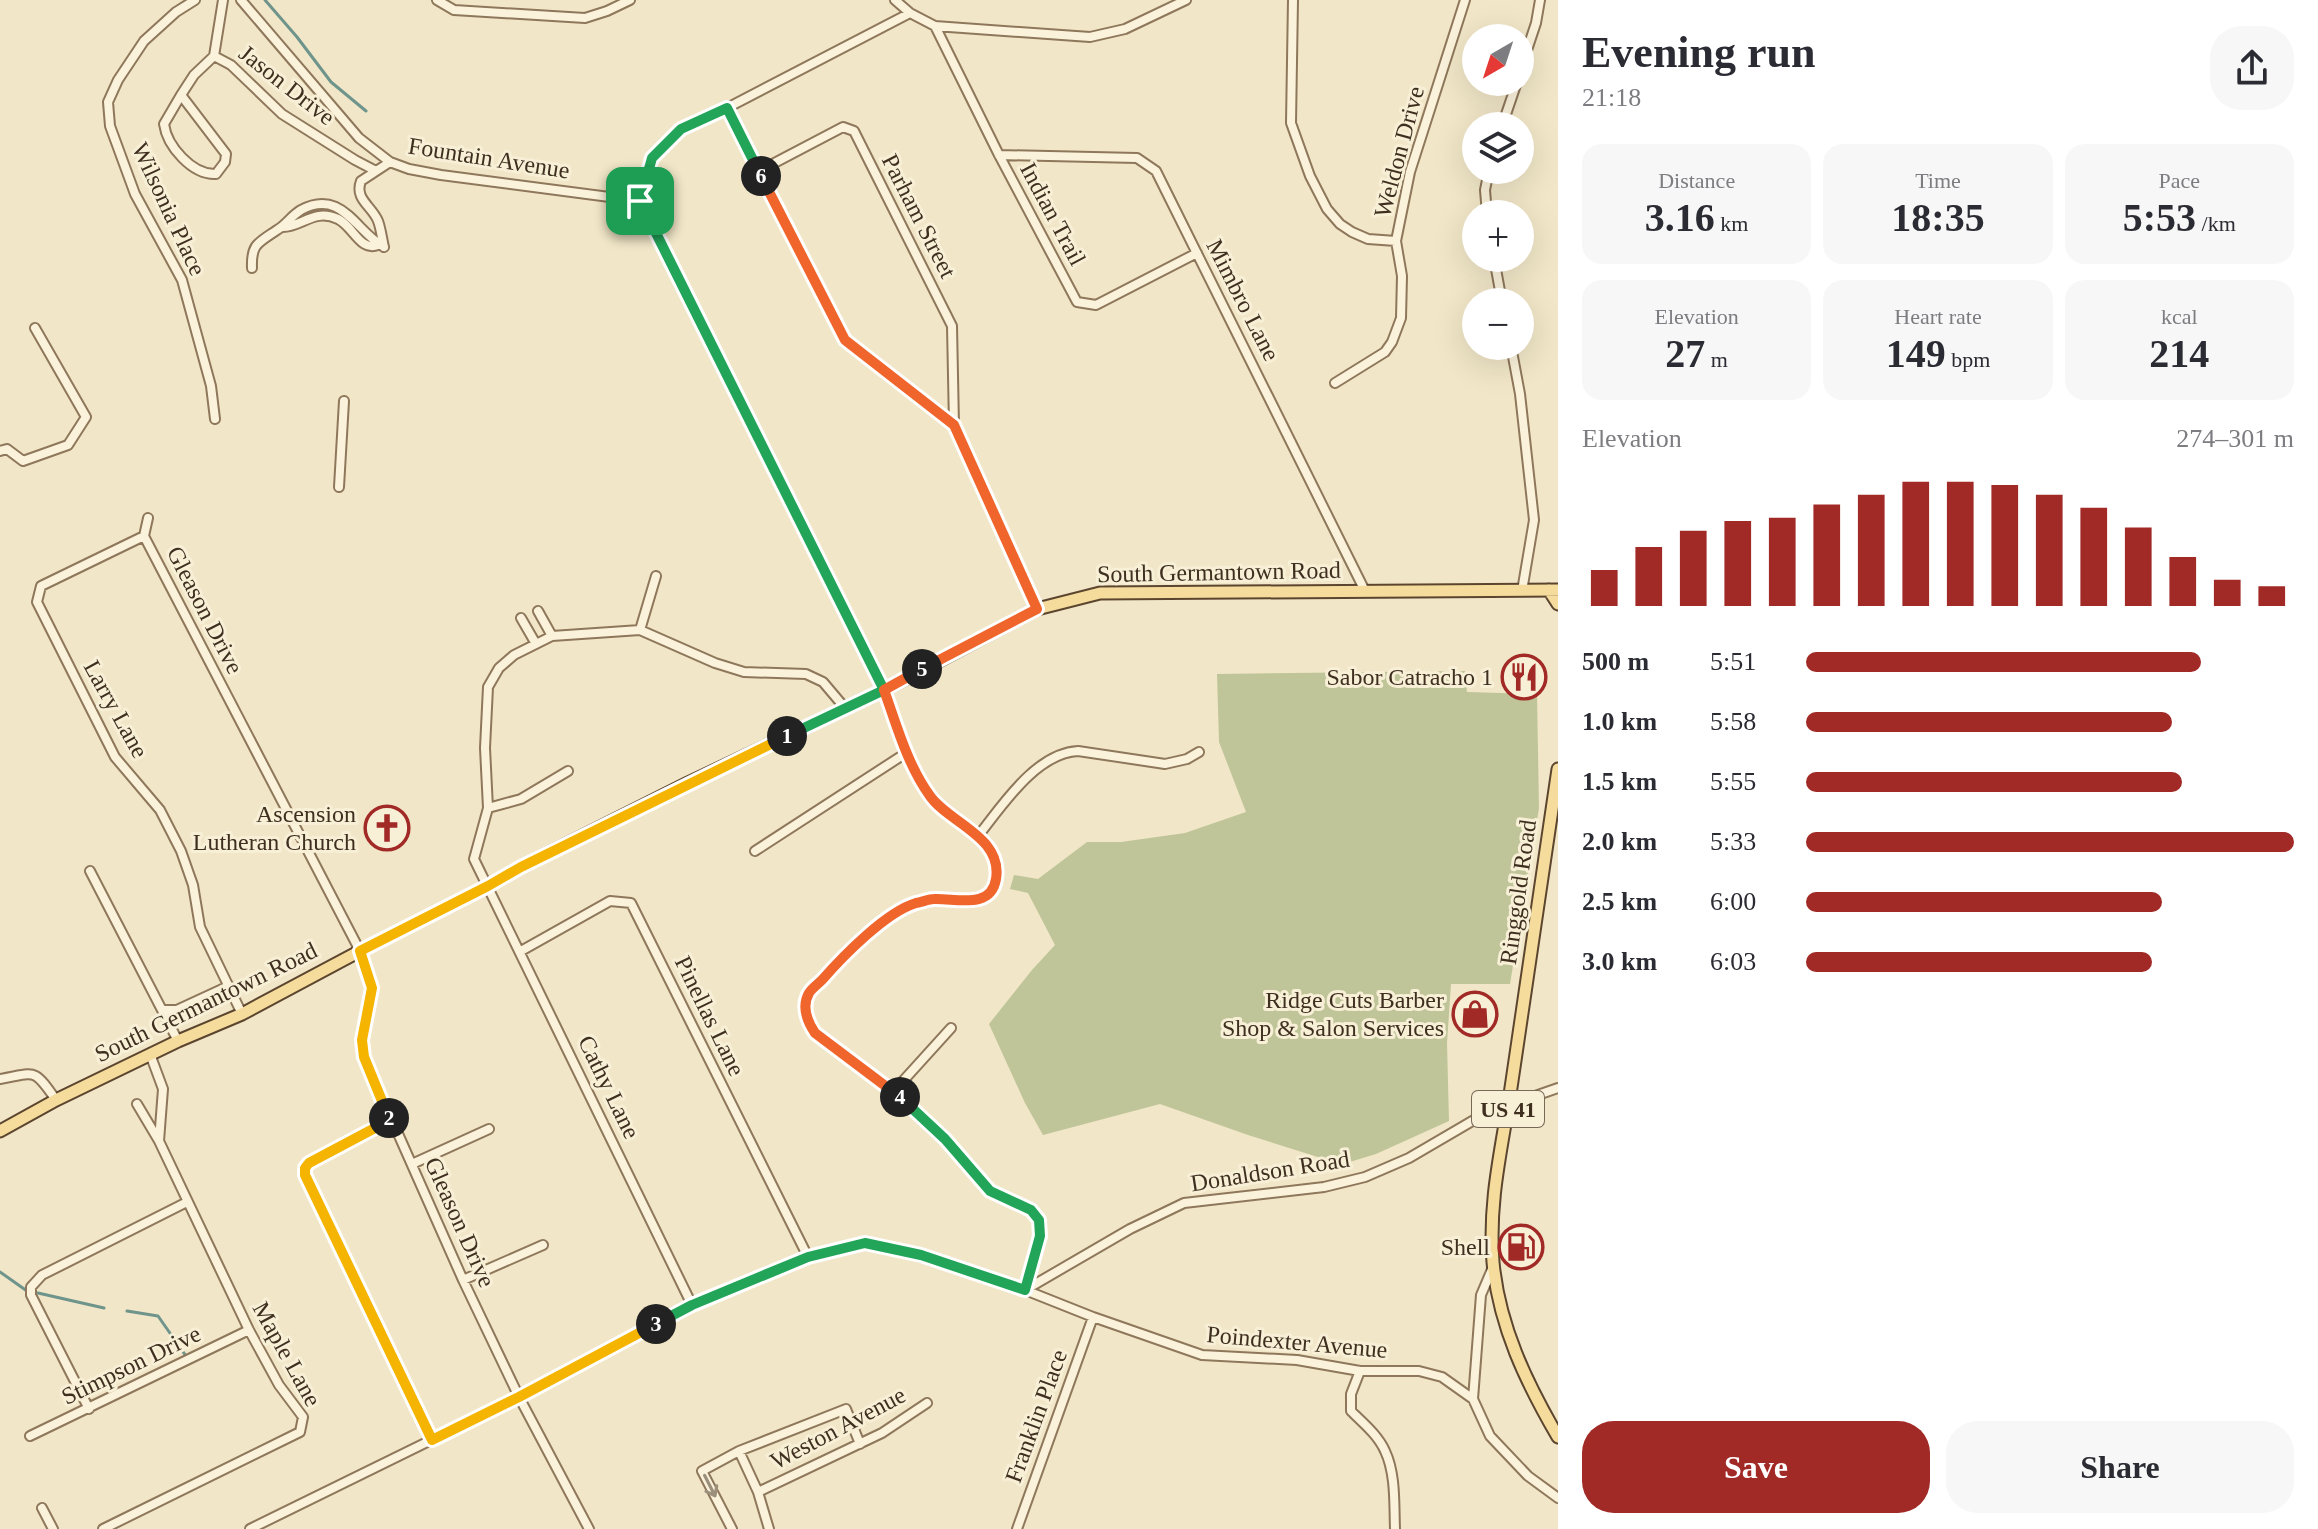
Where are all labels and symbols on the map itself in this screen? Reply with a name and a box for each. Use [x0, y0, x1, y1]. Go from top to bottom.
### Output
north arrow [1462, 24, 1534, 96]
street label: Jason Drive [234, 40, 340, 130]
street label: Weldon Drive [1369, 84, 1429, 220]
street label: Fountain Avenue [407, 132, 571, 184]
street label: Wilsonia Place [127, 138, 211, 280]
street label: Parham Street [877, 150, 961, 282]
pin: 6 [741, 156, 781, 196]
street label: Indian Trail [1015, 158, 1091, 270]
pin [606, 167, 674, 235]
street label: Mimbro Lane [1201, 235, 1285, 365]
street label: Gleason Drive [162, 542, 248, 678]
street label: South Germantown Road [1097, 557, 1341, 587]
pin: 5 [902, 649, 942, 689]
restaurant icon: Sabor Catracho 1 [1500, 653, 1548, 701]
street label: Larry Lane [79, 656, 153, 762]
place label: Sabor Catracho 1 [1326, 664, 1493, 690]
pin: 1 [767, 716, 807, 756]
place label: Ascension Lutheran Church [193, 801, 356, 855]
church icon: Ascension Lutheran Church [363, 804, 411, 852]
street label: Ringgold Road [1495, 818, 1541, 966]
street label: South Germantown Road [91, 937, 321, 1067]
street label: Pinellas Lane [670, 952, 750, 1080]
place label: Ridge Cuts Barber Shop & Salon Services [1222, 987, 1444, 1041]
shop icon: Ridge Cuts Barber Shop & Salon Services [1451, 990, 1499, 1038]
street label: Cathy Lane [573, 1031, 645, 1143]
pin: 4 [880, 1077, 920, 1117]
road number: US 41 [1472, 1091, 1544, 1127]
pin: 2 [369, 1098, 409, 1138]
street label: Donaldson Road [1189, 1146, 1351, 1196]
street label: Gleason Drive [420, 1153, 500, 1291]
fuel station icon: Shell [1497, 1223, 1545, 1271]
place label: Shell [1441, 1234, 1490, 1260]
street label: Maple Lane [248, 1297, 326, 1411]
pin: 3 [636, 1304, 676, 1344]
street label: Stimpson Drive [57, 1320, 205, 1410]
street label: Poindexter Avenue [1205, 1321, 1389, 1363]
street label: Franklin Place [1000, 1346, 1072, 1486]
street label: Weston Avenue [766, 1382, 910, 1474]
one-way arrow [702, 1474, 718, 1498]

